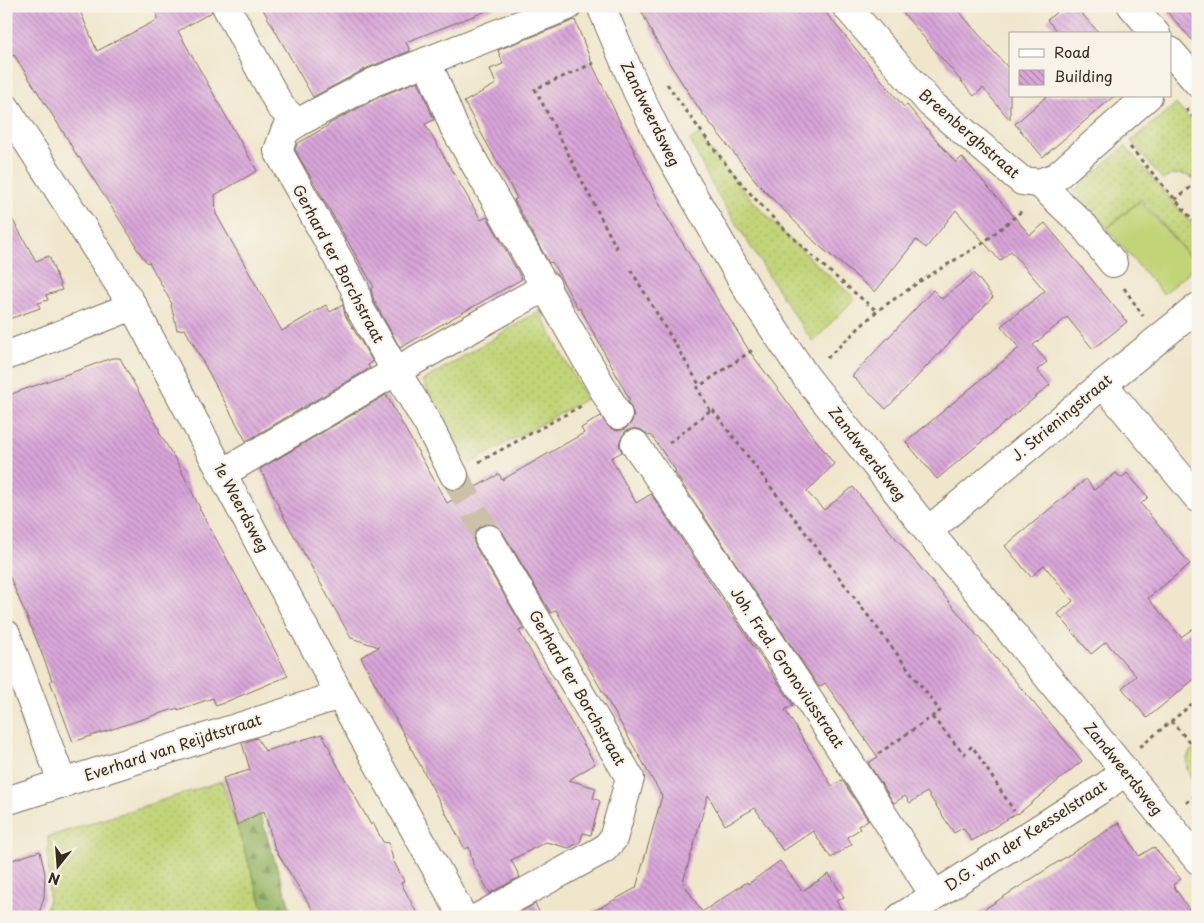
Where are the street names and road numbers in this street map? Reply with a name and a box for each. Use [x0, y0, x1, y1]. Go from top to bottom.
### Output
street label: Zandweerdsweg [616, 57, 687, 170]
street label: Breenberghstraat [915, 83, 1025, 183]
street label: Gerhard ter Borchstraat [288, 180, 391, 347]
street label: J. Strieningstraat [1006, 368, 1116, 466]
street label: Zandweerdsweg [824, 401, 913, 505]
street label: 1e Weerdsweg [209, 458, 276, 556]
street label: Joh. Fred. Gronoviusstraat [726, 582, 851, 752]
street label: Gerhard ter Borchstraat [524, 605, 632, 770]
street label: Everhard van Reijdtstraat [81, 707, 264, 786]
street label: Zandweerdsweg [1079, 716, 1169, 820]
street label: D.G. van der Keesselstraat [940, 774, 1111, 896]

